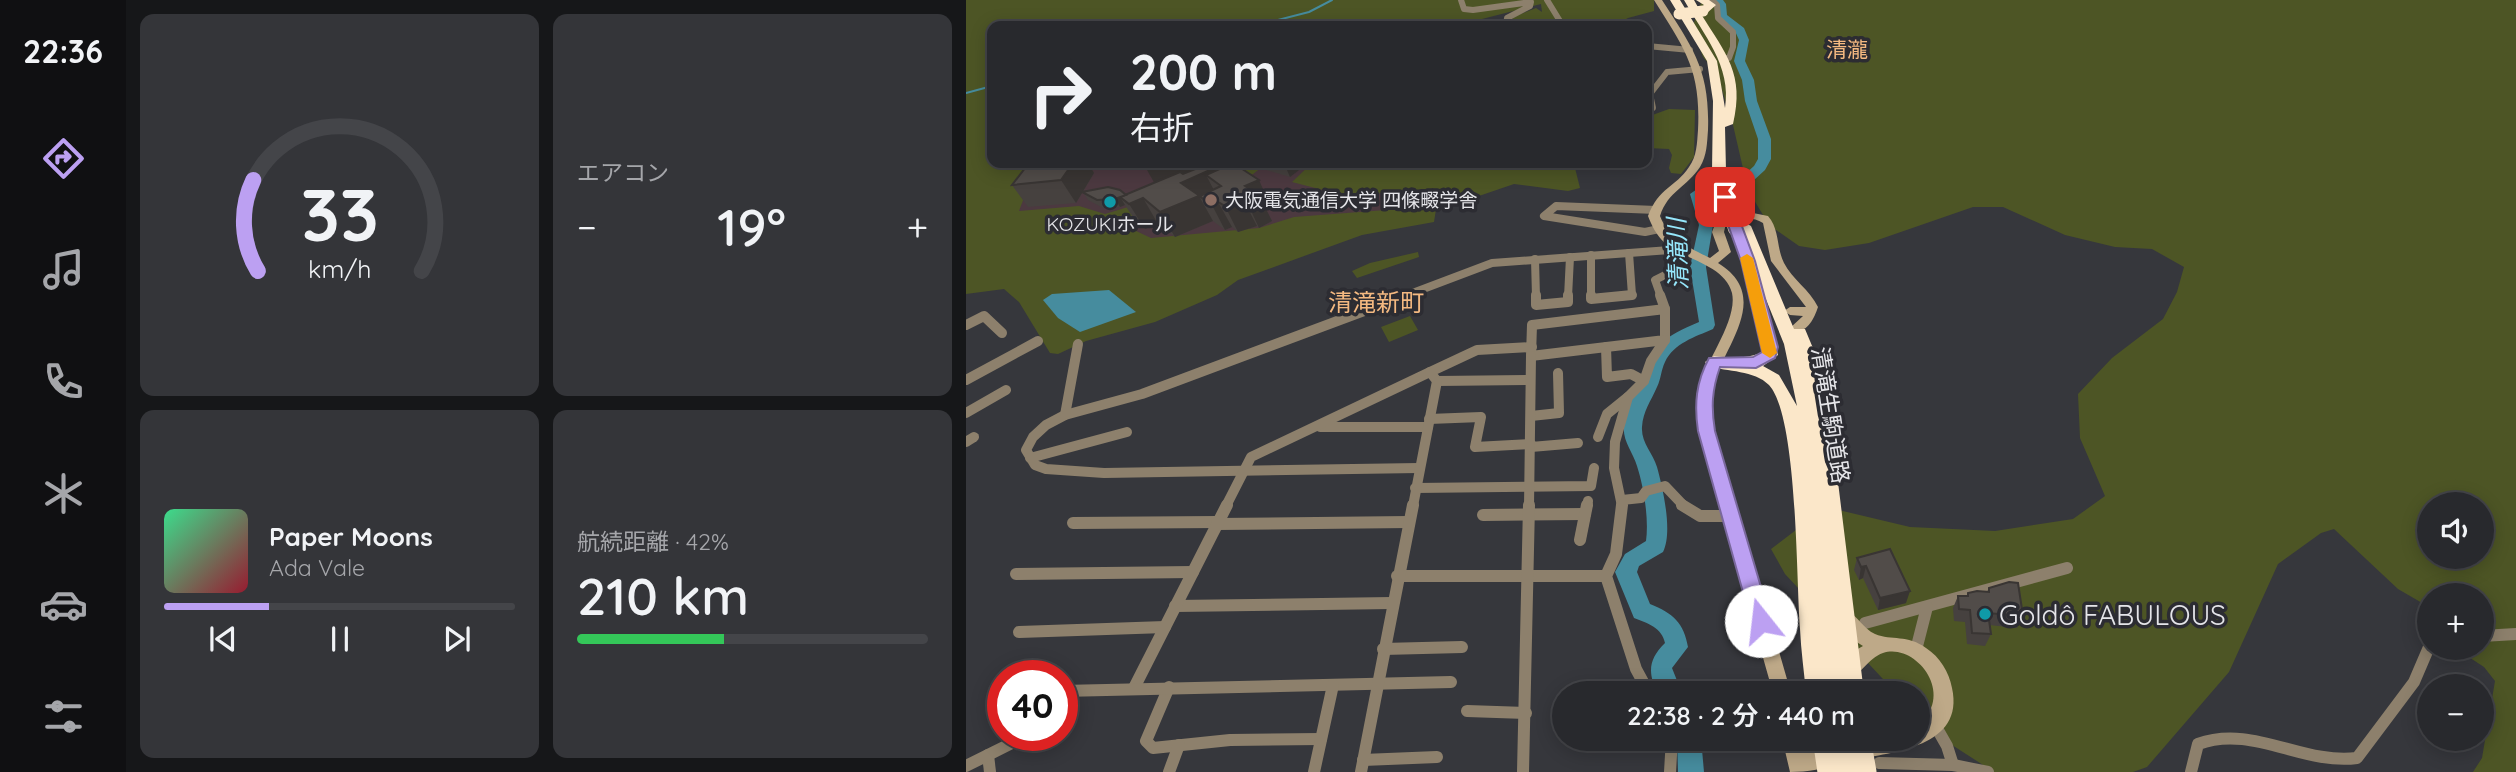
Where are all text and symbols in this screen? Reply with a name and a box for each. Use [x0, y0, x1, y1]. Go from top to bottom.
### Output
text: 22:36 [23, 31, 103, 71]
district label: 清瀧 [1826, 36, 1868, 62]
text: 200 m [1130, 41, 1277, 102]
icon: right [1015, 49, 1106, 140]
text: 右折 [1130, 107, 1194, 147]
icon: directions [39, 134, 88, 183]
text: エアコン [577, 158, 669, 187]
pin [1695, 167, 1755, 227]
text: 33 [300, 168, 379, 259]
icon: arrive [1706, 178, 1744, 216]
place label: 大阪電気通信大学 四條畷学舎 [1225, 188, 1477, 212]
marker: 大阪電気通信大学 四條畷学舎 [1203, 192, 1219, 208]
text: 19° [717, 194, 786, 259]
marker: KOZUKIホール [1102, 194, 1118, 210]
text: − [577, 203, 597, 251]
text: + [907, 203, 928, 251]
place label: KOZUKIホール [1047, 212, 1173, 236]
water label: 清滝川 [1661, 215, 1693, 291]
icon: music [39, 245, 88, 294]
text: km/h [308, 253, 371, 284]
district label: 清滝新町 [1328, 287, 1424, 317]
street label: 清滝生駒道路 [1806, 345, 1856, 485]
icon: phone [39, 357, 88, 406]
icon: climate [39, 469, 88, 518]
map controls [2417, 492, 2494, 751]
button: sound [2417, 492, 2494, 569]
text: Paper Moons [269, 520, 433, 553]
text: 航続距離 · 42% [577, 527, 729, 556]
text: Ada Vale [269, 553, 365, 582]
text: 210 km [577, 563, 749, 628]
icon: car [39, 580, 88, 629]
button: + [2417, 583, 2494, 660]
position arrow [1724, 584, 1798, 658]
place label: Goldô FABULOUS [1999, 597, 2226, 632]
marker: Goldô FABULOUS [1977, 606, 1993, 622]
icon: previous [204, 620, 242, 658]
icon: pause [321, 620, 359, 658]
icon: next [438, 620, 476, 658]
speed limit sign: 40 [987, 660, 1078, 751]
button: − [2417, 674, 2494, 751]
icon: filters [39, 692, 88, 741]
text: 22:38 · 2 分 · 440 m [1627, 699, 1855, 732]

